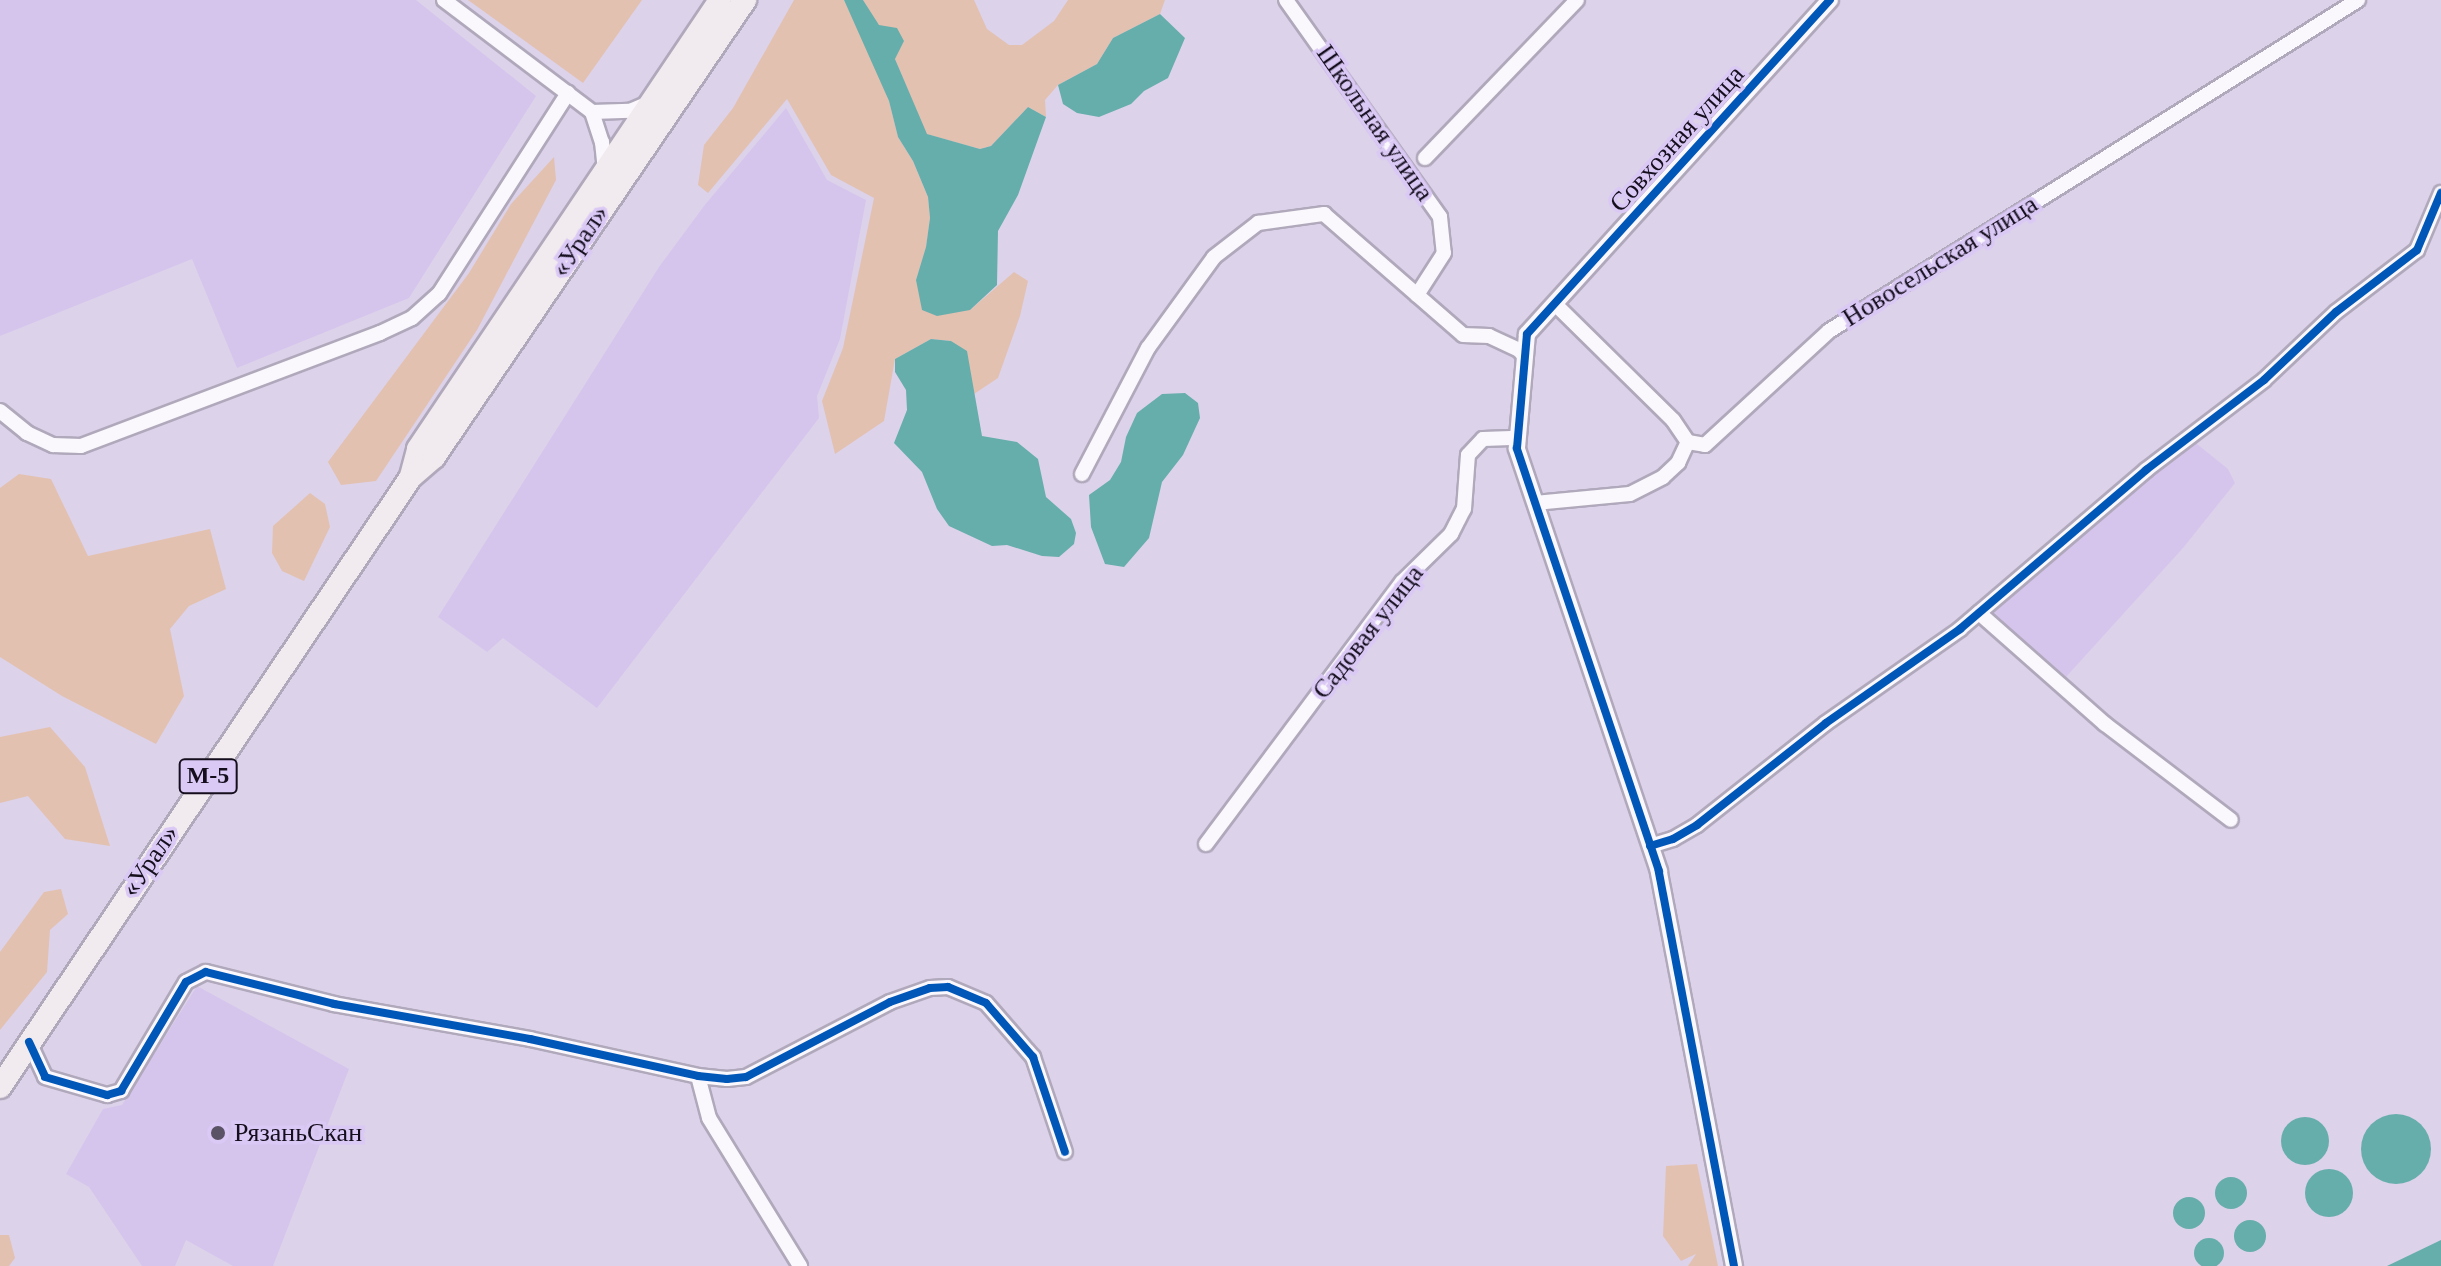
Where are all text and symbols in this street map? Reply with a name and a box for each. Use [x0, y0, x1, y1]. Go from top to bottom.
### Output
street label: Школьная улица [1310, 39, 1440, 207]
street label: Совхозная улица [1603, 59, 1751, 219]
street label: Новосельская улица [1837, 188, 2043, 334]
street label: «Урал» [545, 199, 615, 283]
street label: Садовая улица [1306, 559, 1430, 705]
road number: М-5 [178, 756, 238, 796]
street label: «Урал» [115, 819, 185, 903]
place label: РязаньСкан [234, 1117, 362, 1149]
marker: РязаньСкан [209, 1124, 227, 1142]

